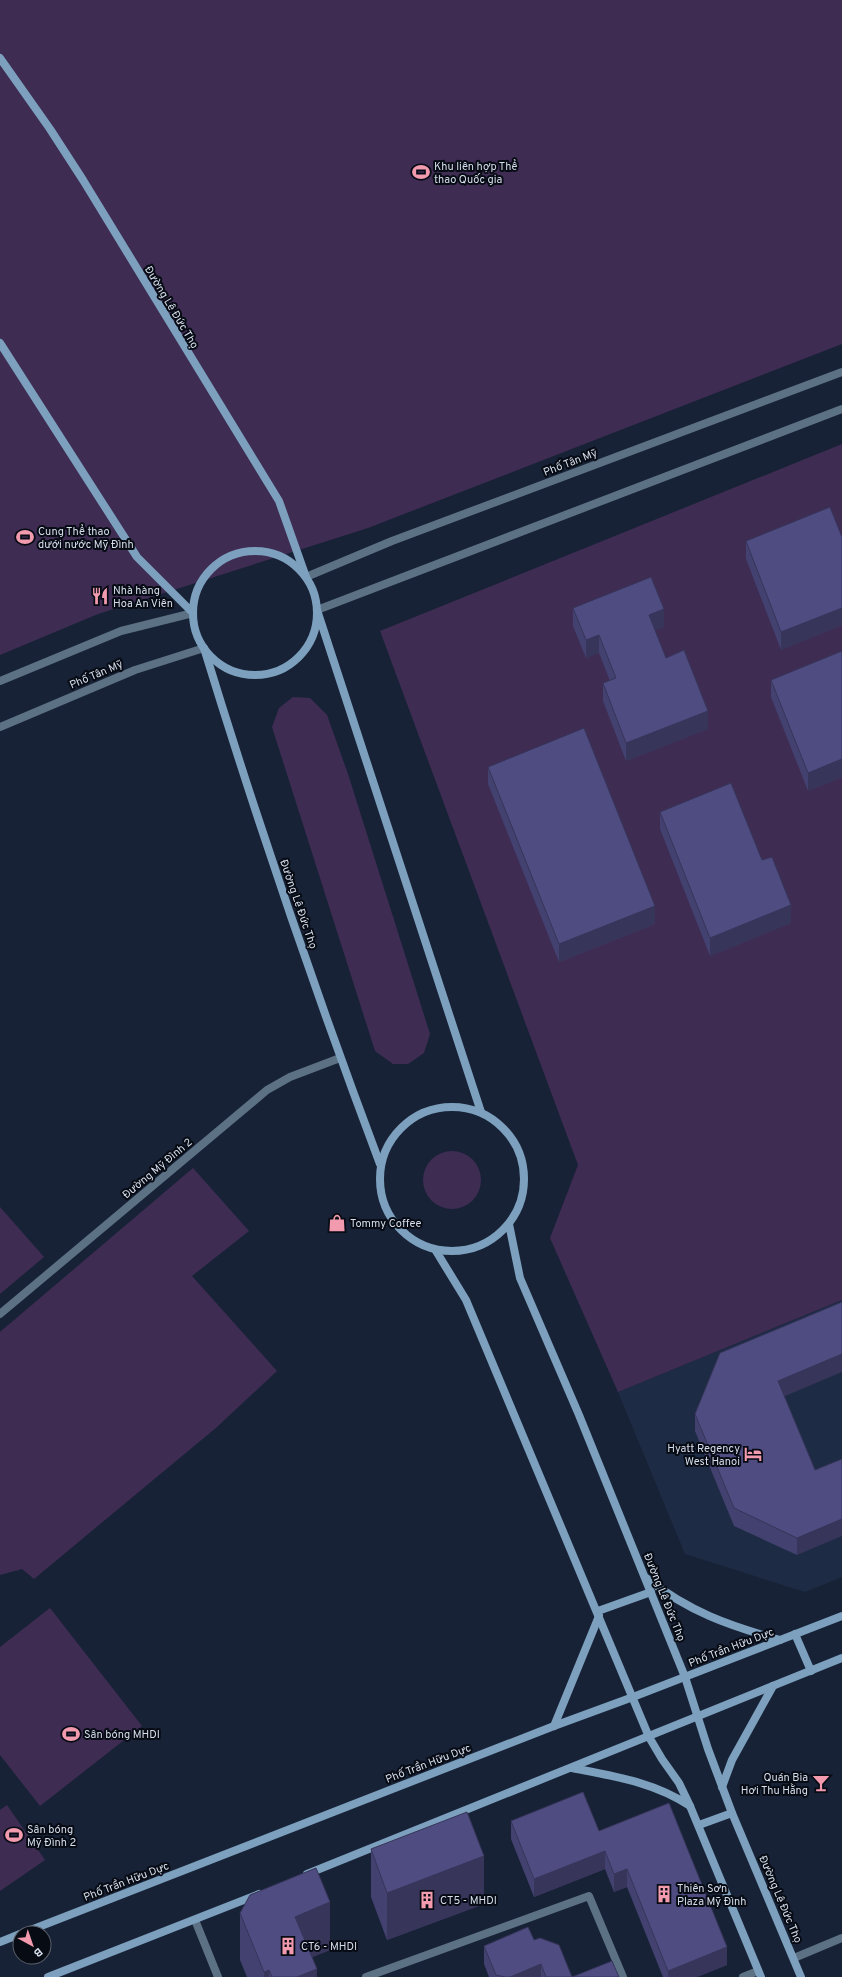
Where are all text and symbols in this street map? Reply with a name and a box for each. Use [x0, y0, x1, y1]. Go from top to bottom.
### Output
place label: Khu liên hợp Thể thao Quốc gia [434, 159, 518, 187]
sports icon: Khu liên hợp Thể thao Quốc gia [411, 162, 431, 182]
street label: Đường Lê Đức Thọ [141, 264, 201, 351]
street label: Phố Tân Mỹ [541, 446, 600, 480]
place label: Cung Thể thao dưới nước Mỹ Đình [38, 524, 134, 552]
sports icon: Cung Thể thao dưới nước Mỹ Đình [15, 527, 35, 547]
place label: Nhà hàng Hoa An Viên [113, 584, 173, 611]
restaurant icon: Nhà hàng Hoa An Viên [90, 586, 110, 606]
street label: Phố Tân Mỹ [68, 657, 125, 692]
street label: Đường Lê Đức Thọ [276, 858, 320, 951]
street label: Đường Mỹ Đình 2 [120, 1135, 195, 1202]
shop icon: Tommy Coffee [327, 1213, 347, 1233]
place label: Tommy Coffee [350, 1217, 422, 1231]
place label: Hyatt Regency West Hanoi [667, 1442, 740, 1469]
hotel icon: Hyatt Regency West Hanoi [743, 1444, 763, 1464]
street label: Đường Lê Đức Thọ [640, 1551, 688, 1643]
street label: Phố Trần Hữu Dực [687, 1625, 776, 1671]
sports icon: Sân bóng MHDI [61, 1724, 81, 1744]
place label: Sân bóng MHDI [84, 1728, 160, 1742]
street label: Phố Trần Hữu Dực [384, 1741, 473, 1787]
place label: Quán Bia Hơi Thu Hằng [741, 1771, 808, 1798]
bar icon: Quán Bia Hơi Thu Hằng [811, 1773, 831, 1793]
place label: Sân bóng Mỹ Đình 2 [27, 1823, 76, 1850]
sports icon: Sân bóng Mỹ Đình 2 [4, 1825, 24, 1845]
street label: Đường Lê Đức Thọ [755, 1853, 805, 1945]
street label: Phố Trần Hữu Dực [82, 1859, 171, 1905]
place label: Thiên Sơn Plaza Mỹ Đình [677, 1882, 746, 1909]
building icon: Thiên Sơn Plaza Mỹ Đình [654, 1884, 674, 1904]
building icon: CT5 - MHDI [417, 1890, 437, 1910]
place label: CT5 - MHDI [440, 1894, 497, 1908]
north arrow [12, 1925, 52, 1965]
building icon: CT6 - MHDI [278, 1936, 298, 1956]
place label: CT6 - MHDI [301, 1940, 357, 1954]
text: B [30, 1944, 45, 1960]

